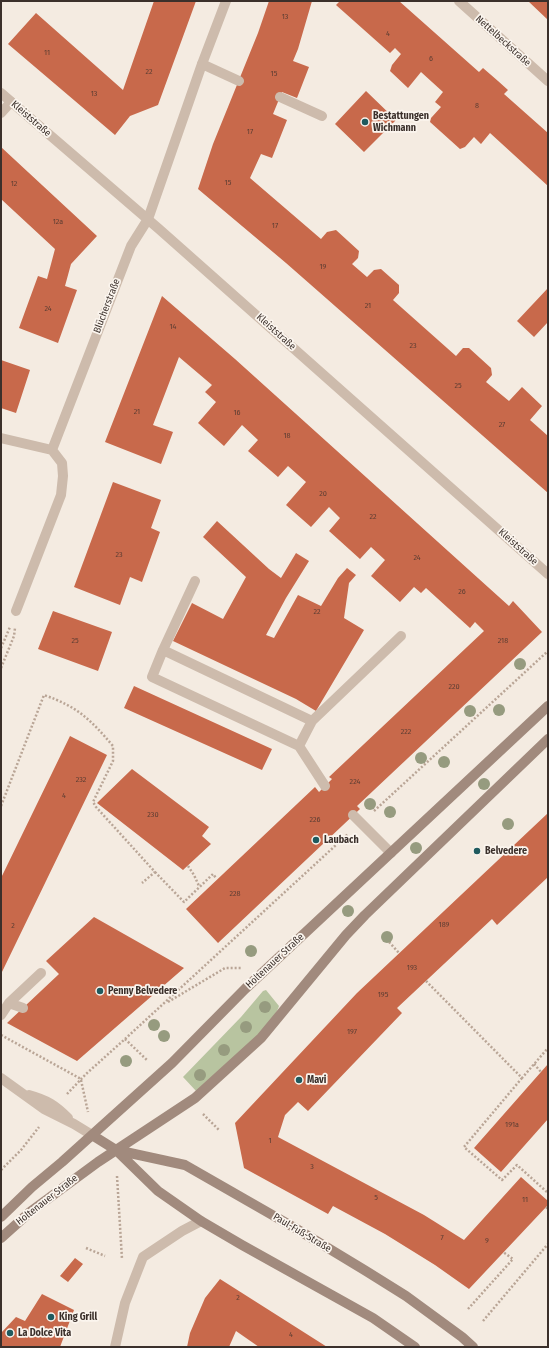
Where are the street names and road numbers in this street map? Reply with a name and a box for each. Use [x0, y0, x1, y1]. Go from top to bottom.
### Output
street label: Nettelbeckstraße [473, 13, 533, 69]
street label: Kleiststraße [9, 98, 53, 140]
street label: Blücherstraße [91, 277, 123, 335]
street label: Kleiststraße [254, 311, 298, 353]
street label: Kleiststraße [496, 526, 540, 568]
street label: Holtenauer Straße [244, 931, 306, 991]
street label: Holtenauer Straße [14, 1172, 80, 1228]
street label: Paul-Fuß-Straße [271, 1211, 333, 1255]

